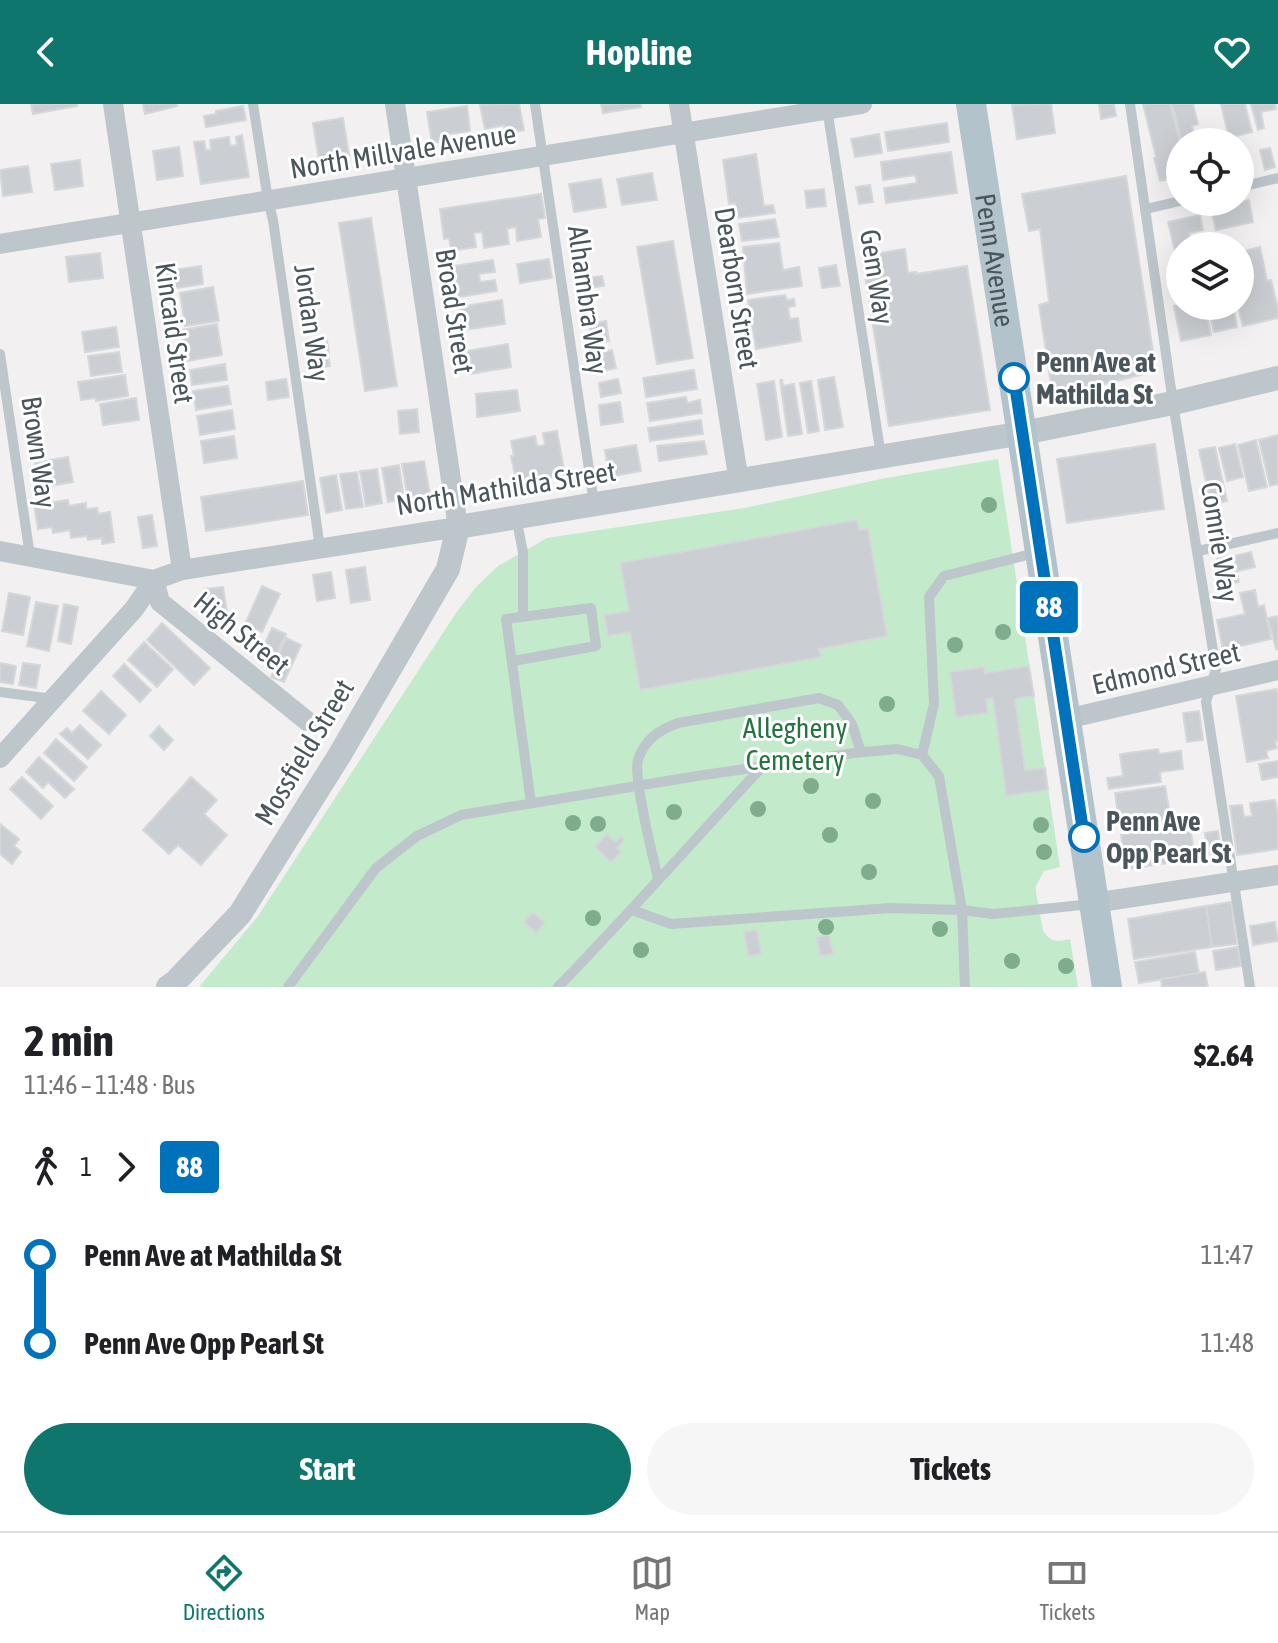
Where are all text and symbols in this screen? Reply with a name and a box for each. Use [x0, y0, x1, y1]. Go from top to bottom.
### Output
icon: back [24, 30, 68, 74]
icon: heart [1210, 30, 1254, 74]
text: Hopline [586, 31, 692, 73]
street label: North Millvale Avenue [288, 117, 518, 185]
map controls [1166, 128, 1254, 320]
button: locate [1166, 128, 1254, 216]
street label: Penn Avenue [969, 191, 1021, 329]
street label: Dearborn Street [708, 205, 766, 371]
street label: Alhambra Way [562, 224, 614, 376]
street label: Gem Way [854, 227, 900, 327]
button: layers [1166, 232, 1254, 320]
street label: Broad Street [429, 246, 481, 376]
street label: Kincaid Street [149, 260, 201, 406]
street label: Jordan Way [288, 262, 336, 384]
place label: Penn Ave at Mathilda St [1036, 346, 1156, 410]
marker: Penn Ave at Mathilda St [999, 363, 1029, 393]
street label: Brown Way [15, 394, 63, 510]
street label: North Mathilda Street [394, 455, 618, 521]
street label: Comrie Way [1195, 480, 1245, 604]
line badge: 88 [1013, 581, 1085, 633]
street label: High Street [188, 585, 296, 681]
text: 88 [1036, 591, 1062, 623]
street label: Edmond Street [1089, 635, 1243, 701]
street label: Mossfield Street [248, 673, 360, 831]
park label: Allegheny Cemetery [743, 712, 847, 776]
place label: Penn Ave Opp Pearl St [1106, 805, 1231, 869]
marker: Penn Ave Opp Pearl St [1069, 822, 1099, 852]
text: 2 min [24, 1015, 114, 1065]
text: $2.64 [1194, 1038, 1254, 1072]
text: 11:46 – 11:48 · Bus [24, 1070, 195, 1100]
icon: walk [24, 1145, 68, 1189]
icon: forward [104, 1145, 148, 1189]
text: 88 [176, 1151, 203, 1183]
text: 1 [80, 1152, 92, 1182]
text: Penn Ave at Mathilda St [84, 1238, 342, 1272]
text: 11:47 [1200, 1240, 1254, 1270]
text: Penn Ave Opp Pearl St [84, 1326, 324, 1360]
text: 11:48 [1200, 1328, 1254, 1358]
button: Start [24, 1423, 631, 1515]
button: Tickets [647, 1423, 1254, 1515]
tab: Directions [183, 1551, 265, 1625]
tab: Map [630, 1551, 674, 1625]
tab: Tickets [1040, 1551, 1095, 1625]

